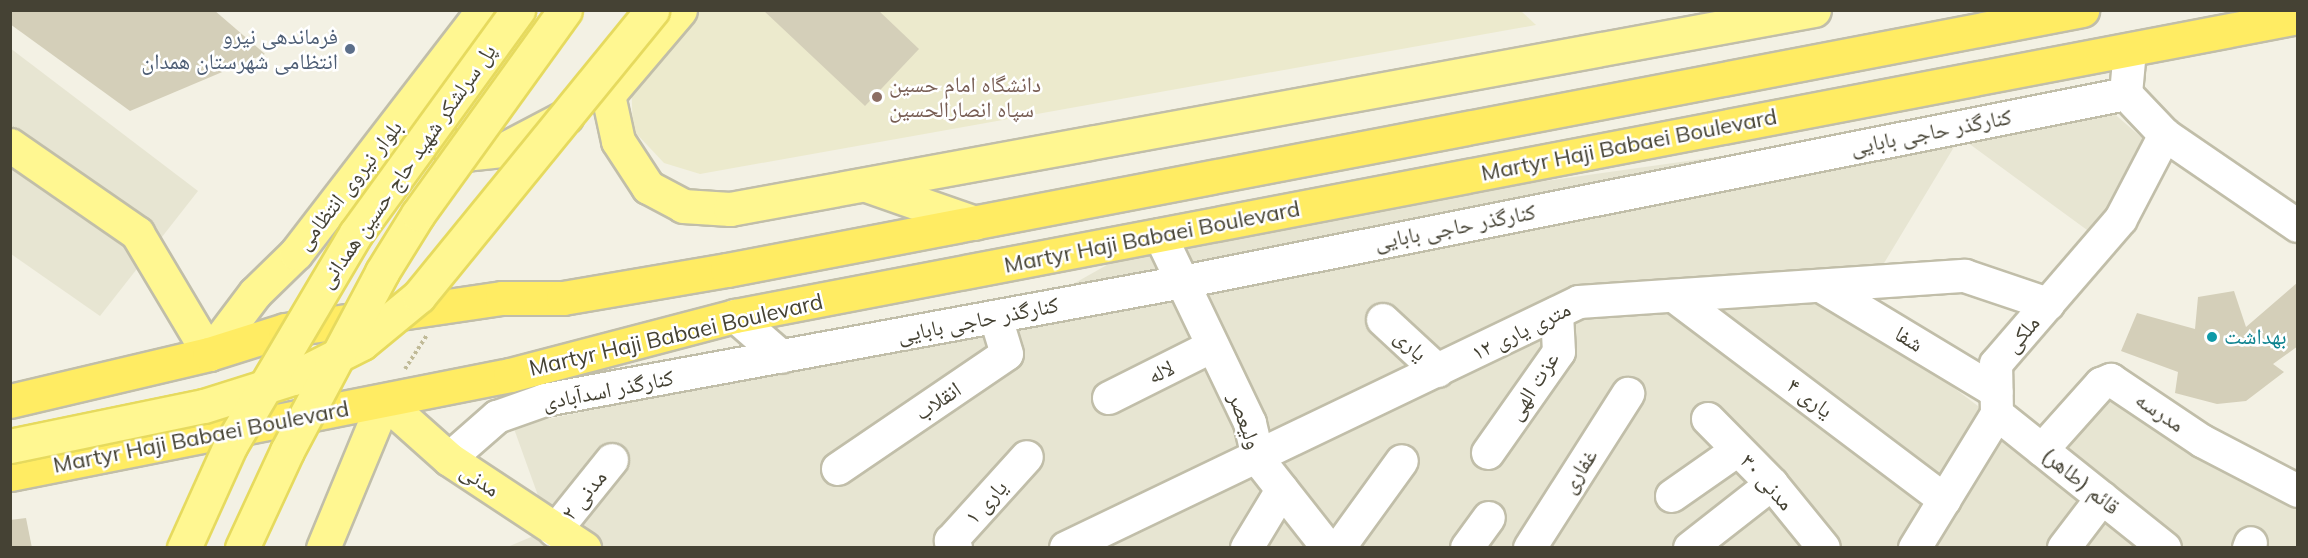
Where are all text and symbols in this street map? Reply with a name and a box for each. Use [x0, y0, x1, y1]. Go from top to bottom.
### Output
place label: فرماندهی نیرو انتظامی شهرستان همدان [141, 23, 338, 74]
street label: پل سرلشکر شهید حاج حسین همدانی [312, 39, 502, 293]
marker: فرماندهی نیرو انتظامی شهرستان همدان [343, 42, 357, 56]
place label: دانشگاه امام حسین سپاه انصارالحسین [889, 71, 1041, 122]
marker: دانشگاه امام حسین سپاه انصارالحسین [870, 90, 884, 104]
street label: Martyr Haji Babaei Boulevard [1479, 103, 1779, 187]
street label: کنارگذر حاجی بابایی [1848, 103, 2014, 161]
street label: بلوار نیروی انتظامی [290, 115, 408, 255]
street label: Martyr Haji Babaei Boulevard [1002, 195, 1302, 279]
street label: کنارگذر حاجی بابایی [1372, 198, 1538, 256]
street label: Martyr Haji Babaei Boulevard [527, 288, 825, 382]
street label: کنارگذر حاجی بابایی [895, 291, 1061, 349]
street label: ۱۲ متری یاری [1467, 296, 1575, 366]
street label: ملکی [1999, 310, 2045, 358]
street label: شفا [1890, 320, 1928, 358]
street label: یاری [1389, 323, 1433, 367]
place label: بهداشت [2224, 324, 2287, 350]
marker: بهداشت [2205, 330, 2219, 344]
street label: عزت الهی [1501, 347, 1565, 425]
street label: لاله [1144, 354, 1178, 390]
street label: کنارگذر اسدآبادی [540, 364, 676, 416]
street label: یاری ۴ [1782, 372, 1838, 424]
street label: انقلاب [910, 376, 966, 426]
street label: مدرسه [2130, 386, 2190, 438]
street label: ولیعصر [1223, 389, 1267, 453]
street label: Martyr Haji Babaei Boulevard [51, 395, 351, 479]
street label: قائم (طاهر) [2037, 442, 2125, 520]
street label: غفاری [1555, 444, 1603, 498]
street label: مدنی ۳۰ [1735, 448, 1799, 516]
street label: مدنی [455, 457, 505, 503]
street label: مدنی ۲ [556, 464, 612, 526]
street label: یاری ۱ [959, 474, 1013, 530]

